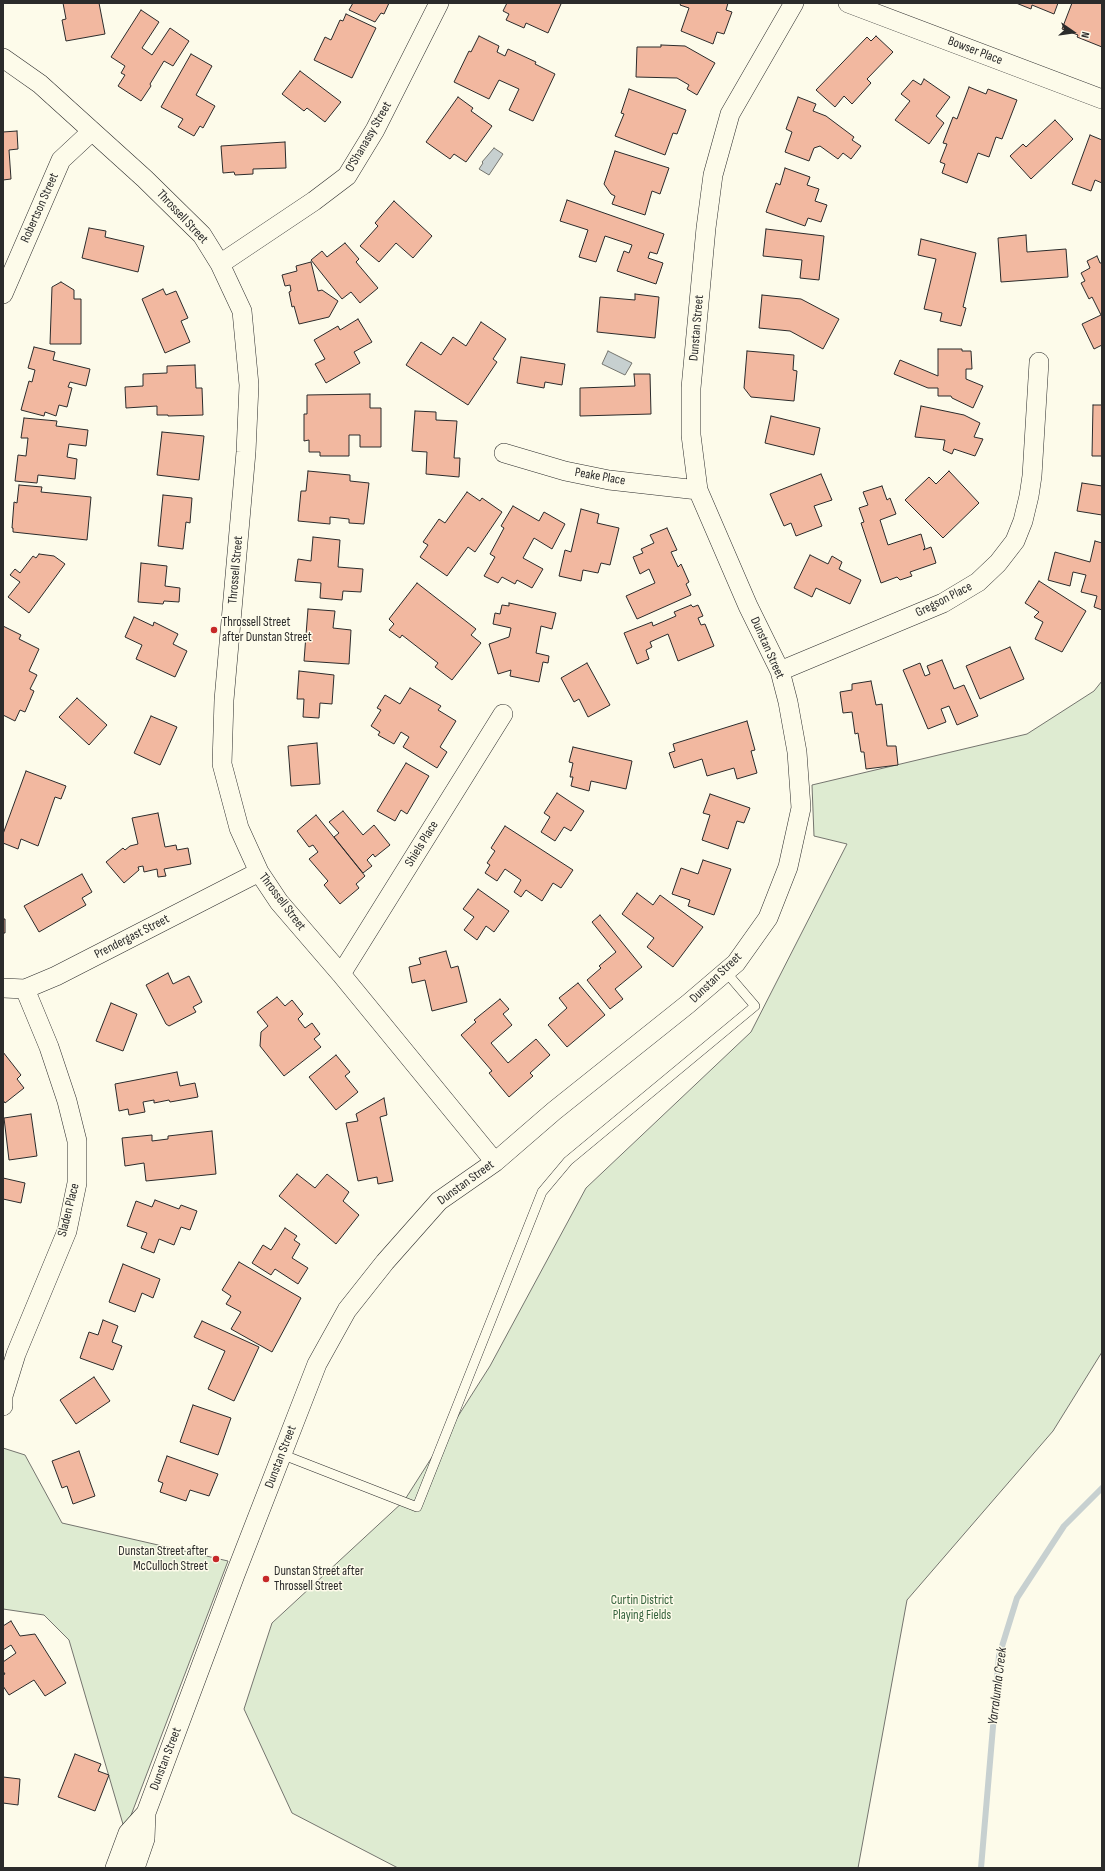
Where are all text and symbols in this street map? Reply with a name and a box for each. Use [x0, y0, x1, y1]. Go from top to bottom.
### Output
north arrow [1053, 12, 1093, 52]
text: N [1078, 30, 1092, 39]
street label: Bowser Place [945, 33, 1005, 69]
street label: O'Shanassy Street [343, 99, 395, 175]
street label: Robertson Street [18, 171, 62, 245]
street label: Throssell Street [153, 187, 211, 247]
street label: Dunstan Street [686, 294, 708, 362]
street label: Peake Place [574, 465, 626, 489]
street label: Throssell Street [225, 535, 247, 605]
street label: Gregson Place [913, 579, 975, 621]
place label: Throssell Street after Dunstan Street [222, 615, 312, 646]
street label: Dunstan Street [746, 615, 788, 681]
marker: Throssell Street after Dunstan Street [209, 625, 219, 635]
street label: Shiels Place [402, 818, 442, 870]
street label: Throssell Street [255, 870, 309, 934]
street label: Prendergast Street [92, 911, 172, 963]
street label: Dunstan Street [687, 949, 745, 1007]
street label: Dunstan Street [435, 1157, 497, 1209]
street label: Sladen Place [55, 1182, 83, 1238]
street label: Dunstan Street [262, 1423, 300, 1491]
place label: Dunstan Street after McCulloch Street [118, 1544, 208, 1575]
marker: Dunstan Street after McCulloch Street [211, 1554, 221, 1564]
place label: Dunstan Street after Throssell Street [274, 1564, 364, 1595]
marker: Dunstan Street after Throssell Street [261, 1574, 271, 1584]
park label: Curtin District Playing Fields [611, 1593, 673, 1624]
water label: Yarralumla Creek [985, 1646, 1011, 1726]
street label: Dunstan Street [147, 1725, 185, 1793]

